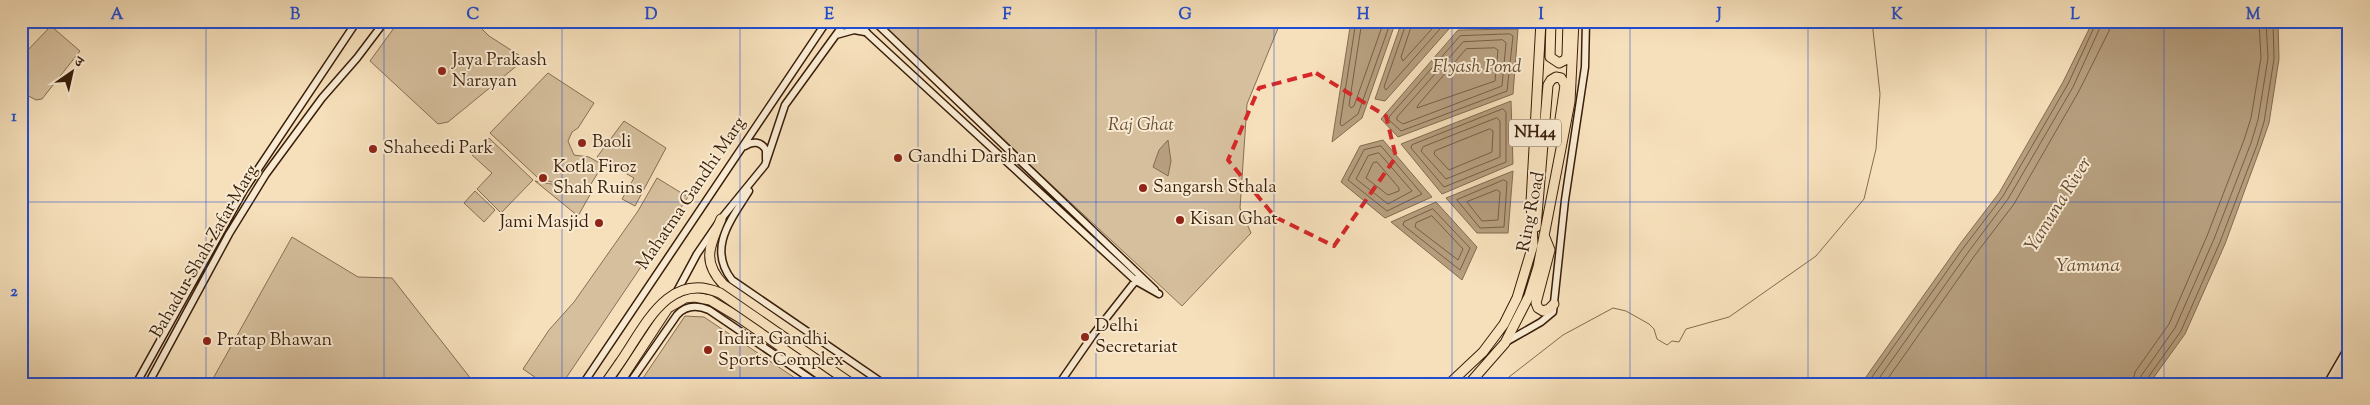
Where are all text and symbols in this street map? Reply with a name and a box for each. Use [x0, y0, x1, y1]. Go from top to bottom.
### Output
text: A [111, 4, 124, 27]
text: B [290, 4, 300, 27]
text: C [467, 4, 480, 27]
text: D [645, 4, 658, 27]
text: E [824, 4, 834, 27]
text: F [1003, 4, 1012, 27]
text: G [1178, 4, 1192, 27]
text: H [1357, 4, 1370, 27]
text: I [1538, 4, 1544, 27]
text: J [1715, 4, 1722, 27]
text: K [1891, 4, 1903, 27]
text: L [2070, 4, 2080, 27]
text: M [2246, 4, 2261, 27]
north arrow [48, 48, 98, 98]
place label: Jaya Prakash Narayan [451, 48, 547, 95]
text: उ [69, 52, 87, 74]
water label: Flyash Pond [1432, 54, 1522, 81]
marker: Jaya Prakash Narayan [436, 65, 448, 77]
text: 1 [11, 106, 17, 129]
street label: Mahatma Gandhi Marg [631, 112, 753, 276]
park label: Raj Ghat [1108, 113, 1175, 139]
road number: NH44 [1509, 120, 1561, 146]
place label: Baoli [592, 130, 631, 156]
place label: Shaheedi Park [383, 136, 493, 162]
marker: Baoli [576, 137, 588, 149]
marker: Shaheedi Park [367, 143, 379, 155]
place label: Gandhi Darshan [908, 145, 1037, 171]
marker: Gandhi Darshan [892, 152, 904, 164]
water label: Yamuna River [2019, 152, 2099, 258]
place label: Kotla Firoz Shah Ruins [553, 155, 643, 202]
street label: Bahadur Shah Zafar Marg [145, 160, 266, 344]
street label: Ring Road [1511, 169, 1553, 255]
marker: Kotla Firoz Shah Ruins [537, 172, 549, 184]
place label: Sangarsh Sthala [1153, 175, 1277, 201]
marker: Sangarsh Sthala [1137, 182, 1149, 194]
place label: Kisan Ghat [1190, 207, 1278, 233]
place label: Jami Masjid [498, 210, 589, 236]
marker: Kisan Ghat [1174, 214, 1186, 226]
marker: Jami Masjid [593, 217, 605, 229]
water label: Yamuna [2056, 253, 2120, 280]
text: 2 [10, 281, 18, 304]
place label: Delhi Secretariat [1095, 314, 1178, 361]
place label: Indira Gandhi Sports Complex [718, 327, 844, 374]
place label: Pratap Bhawan [217, 328, 332, 354]
marker: Delhi Secretariat [1079, 331, 1091, 343]
marker: Pratap Bhawan [201, 335, 213, 347]
marker: Indira Gandhi Sports Complex [702, 344, 714, 356]

